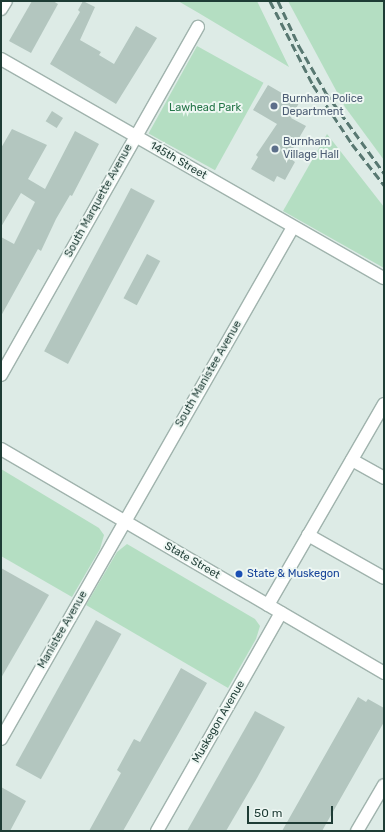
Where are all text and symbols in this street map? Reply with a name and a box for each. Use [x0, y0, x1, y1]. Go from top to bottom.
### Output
place label: Burnham Police Department [282, 93, 363, 119]
park label: Lawhead Park [169, 101, 241, 115]
marker: Burnham Police Department [269, 101, 279, 111]
place label: Burnham Village Hall [283, 136, 339, 162]
street label: 145th Street [147, 139, 209, 183]
street label: South Marquette Avenue [62, 142, 136, 260]
marker: Burnham Village Hall [270, 144, 280, 154]
street label: South Manistee Avenue [173, 318, 245, 430]
street label: State Street [162, 540, 222, 582]
place label: State & Muskegon [247, 567, 340, 581]
marker: State & Muskegon [234, 569, 244, 579]
street label: Manistee Avenue [35, 589, 91, 671]
street label: Muskegon Avenue [190, 678, 248, 766]
scale bar [249, 798, 335, 824]
text: 50 m [254, 806, 282, 820]

